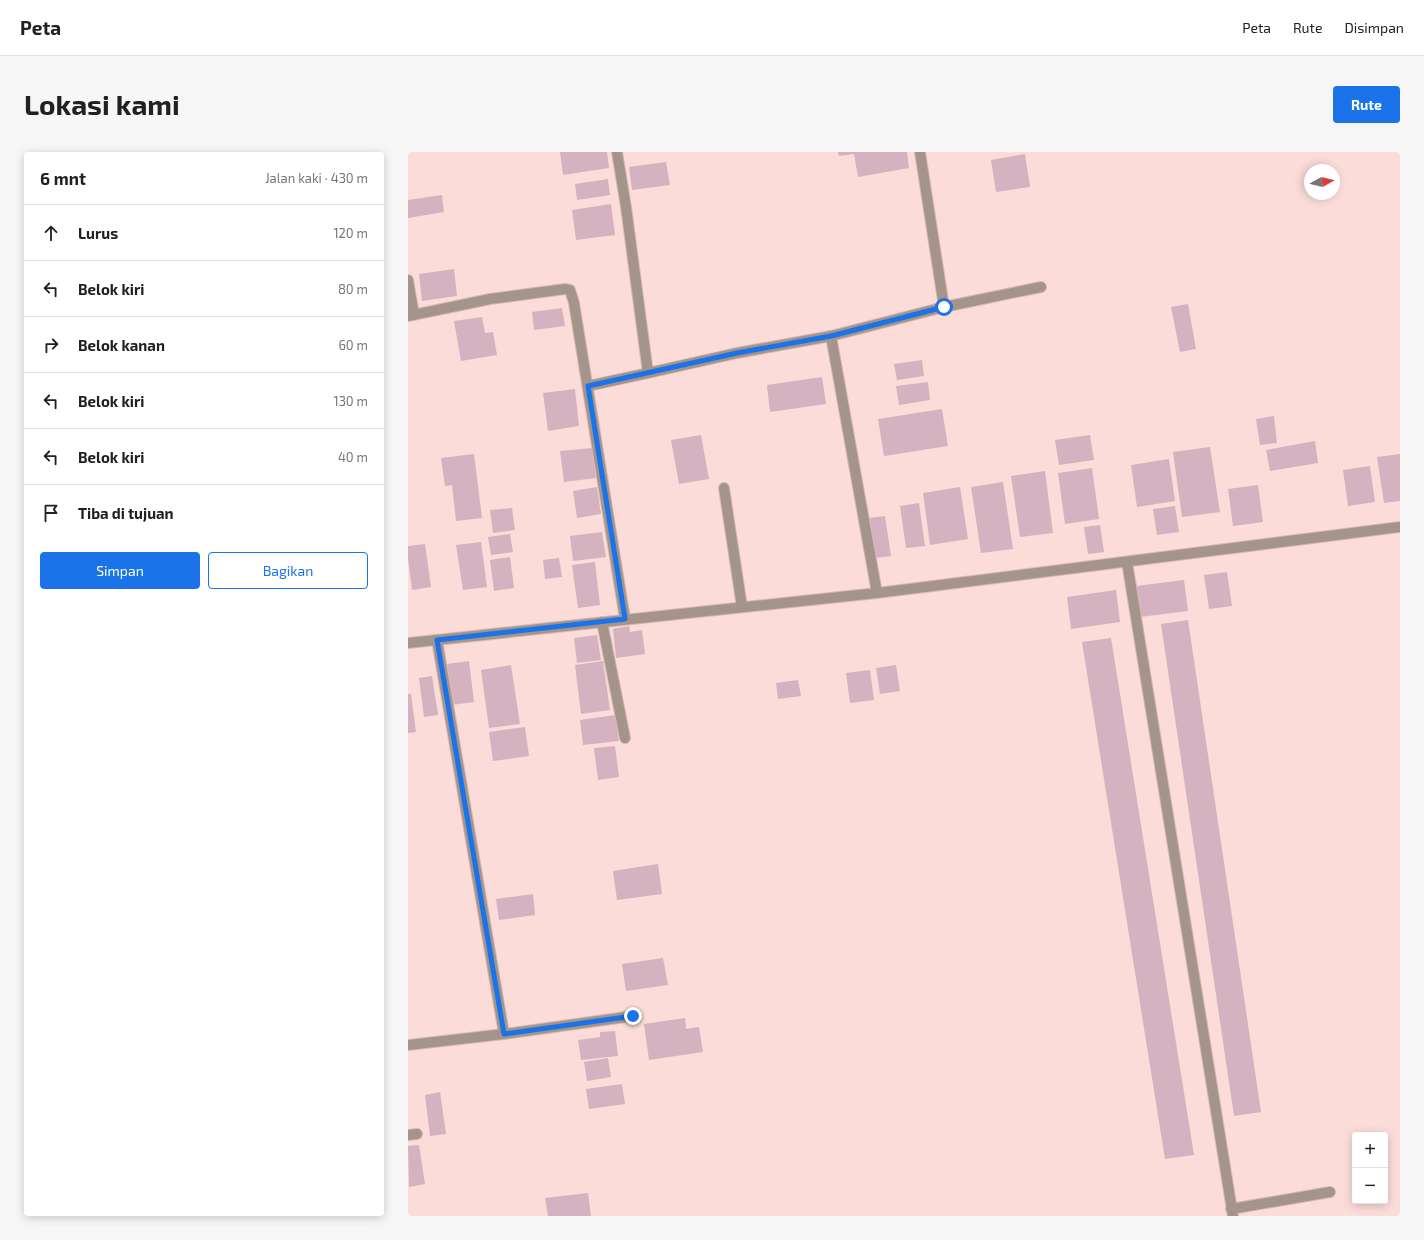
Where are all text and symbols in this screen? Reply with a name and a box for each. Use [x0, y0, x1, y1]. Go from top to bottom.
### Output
text: Peta [20, 16, 61, 39]
text: Peta [1242, 19, 1271, 36]
text: Rute [1293, 19, 1322, 36]
text: Disimpan [1344, 19, 1404, 36]
button: Rute [1333, 86, 1400, 123]
text: Lokasi kami [24, 87, 180, 121]
north arrow [1304, 164, 1340, 200]
text: 6 mnt [40, 168, 86, 188]
text: Jalan kaki · 430 m [265, 170, 368, 186]
icon: ahead [40, 222, 62, 244]
text: Lurus [78, 224, 118, 242]
text: 120 m [333, 225, 368, 241]
icon: left [40, 278, 62, 300]
text: Belok kiri [78, 280, 144, 298]
text: 80 m [338, 281, 368, 297]
route start [935, 298, 953, 316]
icon: right [40, 334, 62, 356]
text: Belok kanan [78, 336, 165, 354]
text: 60 m [338, 337, 368, 353]
icon: left [40, 390, 62, 412]
text: Belok kiri [78, 392, 144, 410]
text: 130 m [333, 393, 368, 409]
icon: left [40, 446, 62, 468]
text: Belok kiri [78, 448, 144, 466]
text: 40 m [338, 449, 368, 465]
icon: arrive [40, 502, 62, 524]
text: Tiba di tujuan [78, 504, 174, 522]
button: Simpan [40, 552, 200, 589]
button: Bagikan [208, 552, 368, 589]
route end [624, 1007, 642, 1025]
map controls [1352, 1132, 1388, 1204]
button: + [1352, 1132, 1388, 1168]
button: − [1352, 1168, 1388, 1204]

